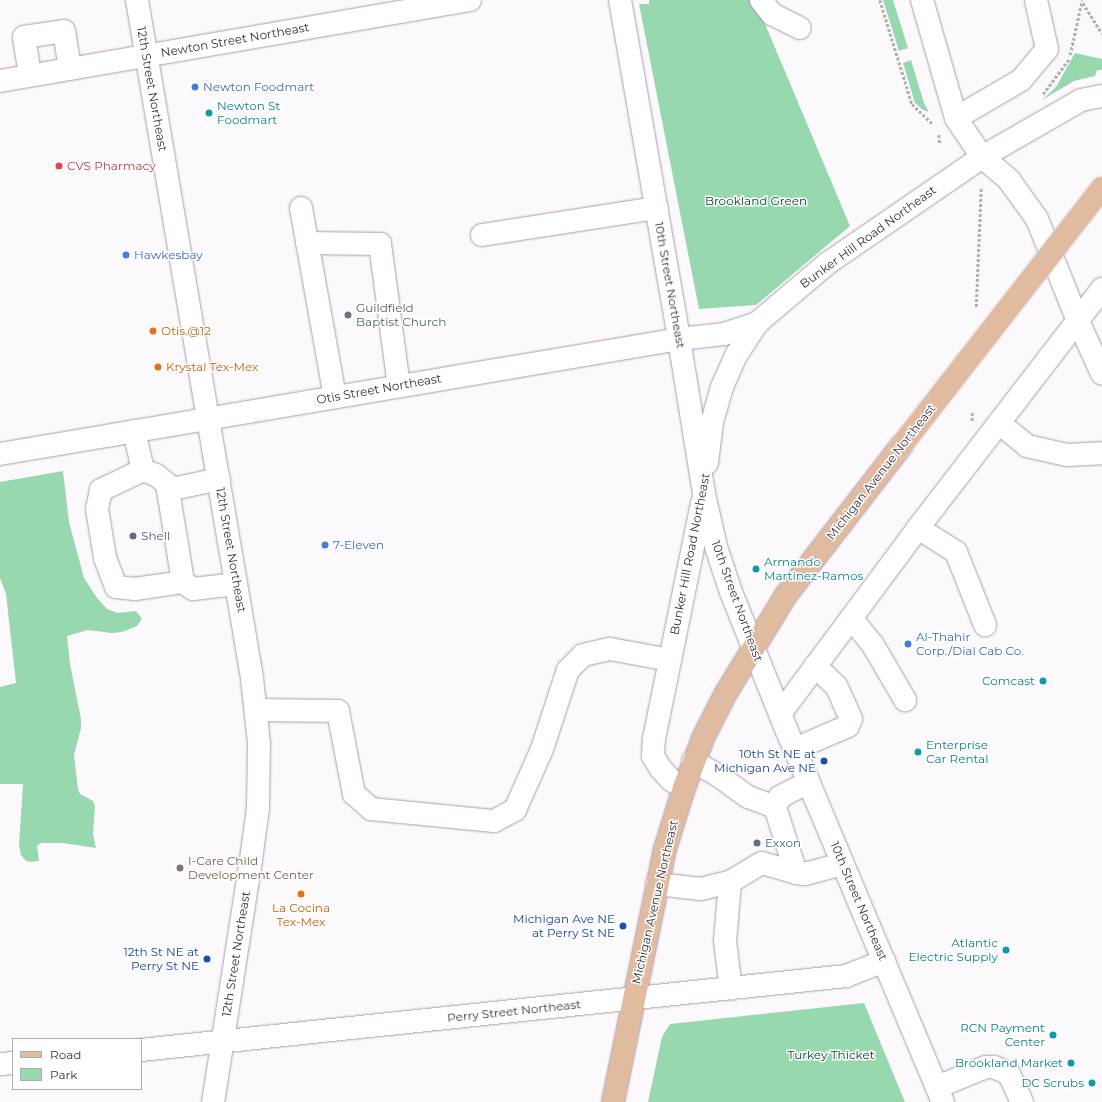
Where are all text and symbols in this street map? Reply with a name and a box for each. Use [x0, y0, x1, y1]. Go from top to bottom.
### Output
street label: Newton Street Northeast [160, 20, 310, 60]
street label: 12th Street Northeast [134, 25, 170, 153]
place label: Newton Foodmart [203, 80, 314, 94]
marker: Newton Foodmart [190, 82, 200, 92]
place label: Newton St Foodmart [217, 99, 280, 127]
marker: Newton St Foodmart [204, 108, 214, 118]
place label: CVS Pharmacy [67, 159, 156, 173]
marker: CVS Pharmacy [54, 161, 64, 171]
street label: Bunker Hill Road Northeast [797, 183, 939, 291]
park label: Brookland Green [705, 194, 807, 208]
street label: 10th Street Northeast [652, 221, 688, 349]
place label: Hawkesbay [134, 248, 203, 262]
marker: Hawkesbay [121, 250, 131, 260]
place label: Guildfield Baptist Church [356, 301, 446, 329]
marker: Guildfield Baptist Church [343, 310, 353, 320]
place label: Otis.@12 [161, 324, 211, 338]
marker: Otis.@12 [148, 326, 158, 336]
place label: Krystal Tex-Mex [166, 360, 258, 374]
marker: Krystal Tex-Mex [153, 362, 163, 372]
street label: Otis Street Northeast [315, 371, 443, 407]
street label: Michigan Avenue Northeast [824, 401, 938, 543]
street label: Bunker Hill Road Northeast [667, 472, 713, 636]
street label: 12th Street Northeast [213, 486, 249, 614]
place label: Shell [141, 529, 170, 543]
marker: Shell [128, 531, 138, 541]
place label: 7-Eleven [333, 538, 384, 552]
street label: 10th Street Northeast [708, 538, 766, 664]
marker: 7-Eleven [320, 540, 330, 550]
place label: Armando Martinez-Ramos [764, 555, 863, 583]
marker: Armando Martinez-Ramos [751, 564, 761, 574]
place label: Al-Thahir Corp./Dial Cab Co. [916, 630, 1024, 658]
marker: Al-Thahir Corp./Dial Cab Co. [903, 639, 913, 649]
place label: Comcast [982, 674, 1035, 688]
marker: Comcast [1038, 676, 1048, 686]
place label: Enterprise Car Rental [926, 738, 988, 766]
place label: 10th St NE at Michigan Ave NE [714, 747, 816, 775]
marker: Enterprise Car Rental [913, 747, 923, 757]
marker: 10th St NE at Michigan Ave NE [819, 756, 829, 766]
street label: Michigan Avenue Northeast [629, 819, 681, 985]
place label: Exxon [765, 836, 801, 850]
marker: Exxon [752, 838, 762, 848]
street label: 10th Street Northeast [827, 839, 891, 963]
place label: I-Care Child Development Center [188, 854, 314, 882]
marker: I-Care Child Development Center [175, 863, 185, 873]
marker: La Cocina Tex-Mex [296, 889, 306, 899]
street label: 12th Street Northeast [219, 890, 253, 1018]
place label: La Cocina Tex-Mex [272, 901, 330, 929]
place label: Michigan Ave NE at Perry St NE [513, 912, 615, 940]
marker: Michigan Ave NE at Perry St NE [618, 921, 628, 931]
place label: Atlantic Electric Supply [909, 936, 998, 964]
place label: 12th St NE at Perry St NE [123, 945, 199, 973]
marker: Atlantic Electric Supply [1001, 945, 1011, 955]
marker: 12th St NE at Perry St NE [202, 954, 212, 964]
street label: Perry Street Northeast [446, 997, 582, 1025]
place label: RCN Payment Center [960, 1021, 1045, 1049]
marker: RCN Payment Center [1048, 1030, 1058, 1040]
legend [12, 1038, 142, 1090]
text: Road [50, 1047, 81, 1062]
park label: Turkey Thicket [787, 1048, 875, 1062]
place label: Brookland Market [955, 1056, 1063, 1070]
marker: Brookland Market [1066, 1058, 1076, 1068]
text: Park [50, 1067, 77, 1082]
place label: DC Scrubs [1021, 1076, 1084, 1090]
marker: DC Scrubs [1087, 1078, 1097, 1088]

